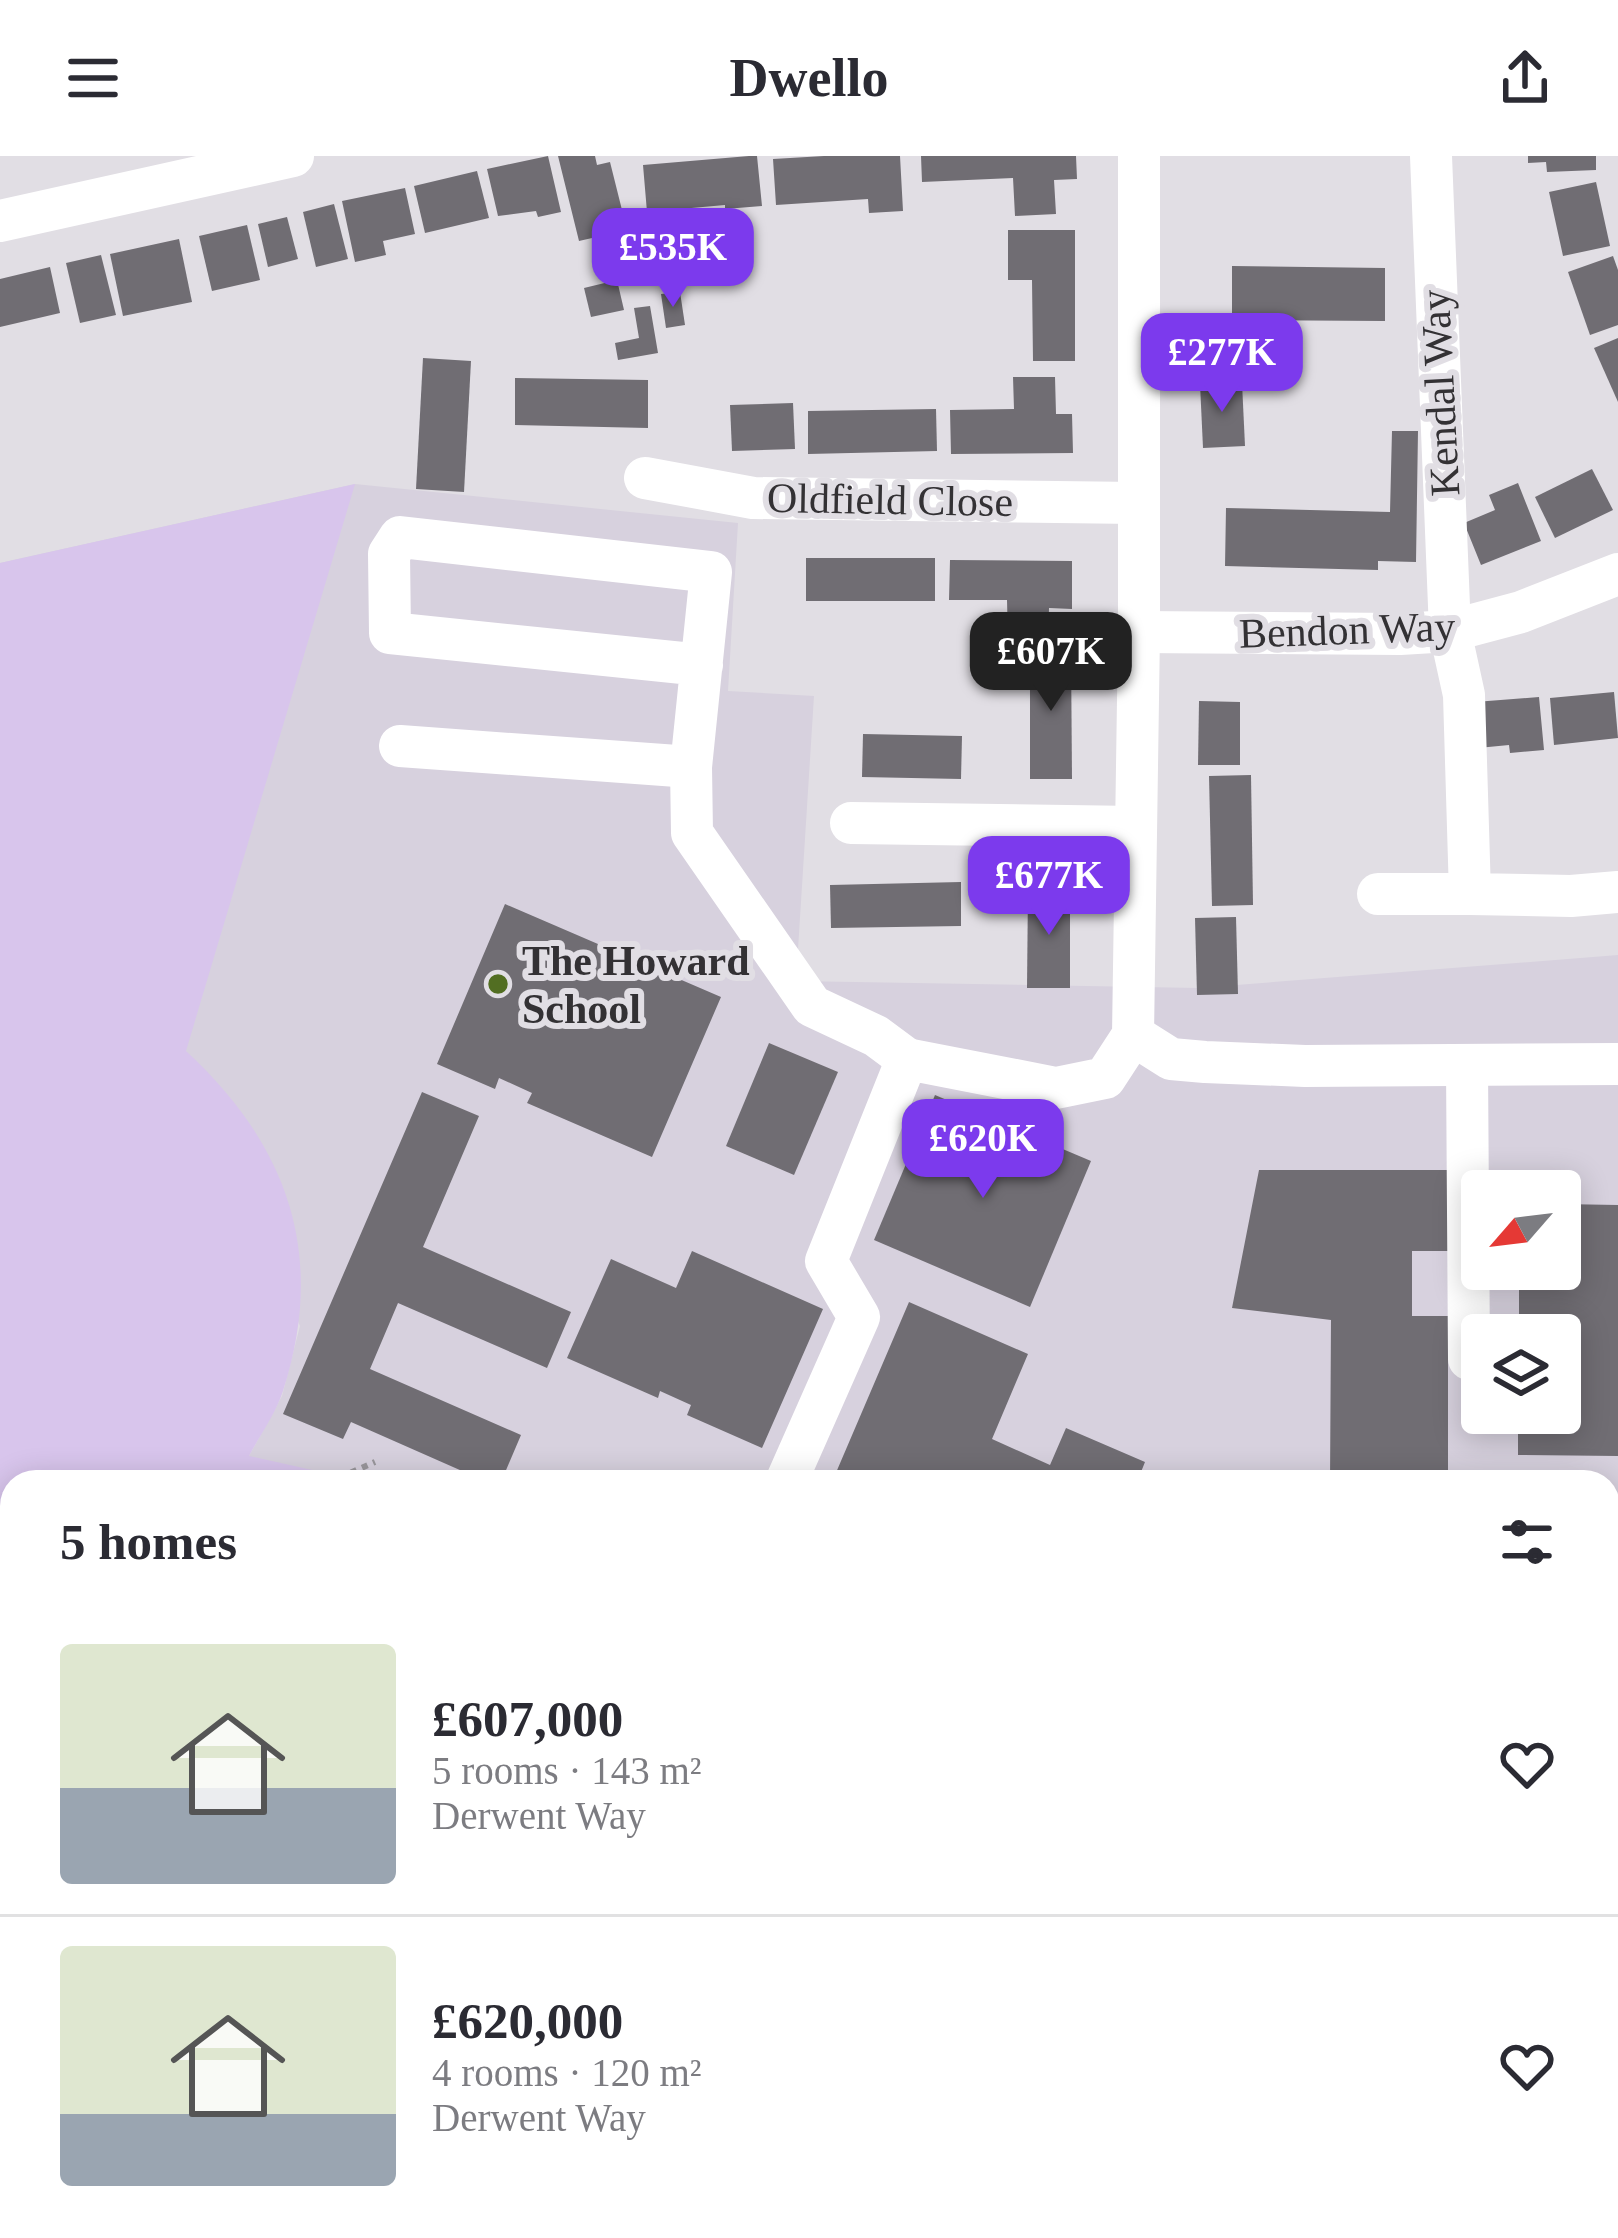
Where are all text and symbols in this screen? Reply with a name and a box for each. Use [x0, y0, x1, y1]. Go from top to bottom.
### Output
icon: menu [60, 45, 126, 111]
icon: share [1492, 45, 1558, 111]
text: Dwello [730, 48, 888, 108]
pin: £535K [589, 208, 757, 310]
text: £535K [619, 225, 727, 268]
street label: Kendal Way [1412, 288, 1468, 497]
pin: £277K [1138, 313, 1306, 415]
text: £277K [1168, 330, 1276, 373]
street label: Oldfield Close [767, 475, 1013, 525]
street label: Bendon Way [1238, 603, 1456, 657]
pin: £607K [967, 612, 1135, 714]
text: £607K [997, 629, 1105, 672]
pin: £677K [965, 836, 1133, 938]
text: £677K [995, 853, 1103, 896]
place label: The Howard School [522, 938, 750, 1032]
marker: The Howard School [485, 971, 511, 997]
pin: £620K [899, 1099, 1067, 1201]
text: £620K [929, 1116, 1037, 1159]
north arrow [1461, 1170, 1581, 1290]
map controls [1461, 1170, 1581, 1434]
button: layers [1461, 1314, 1581, 1434]
icon: filters [1494, 1509, 1560, 1575]
text: 5 homes [60, 1514, 237, 1570]
text: £607,000 [432, 1691, 623, 1747]
icon: home [156, 1692, 300, 1836]
icon: heart [1494, 1731, 1560, 1797]
text: 5 rooms · 143 m² [432, 1749, 702, 1792]
text: Derwent Way [432, 1794, 646, 1837]
text: £620,000 [432, 1993, 623, 2049]
icon: home [156, 1994, 300, 2138]
icon: heart [1494, 2033, 1560, 2099]
text: 4 rooms · 120 m² [432, 2051, 702, 2094]
text: Derwent Way [432, 2096, 646, 2139]

